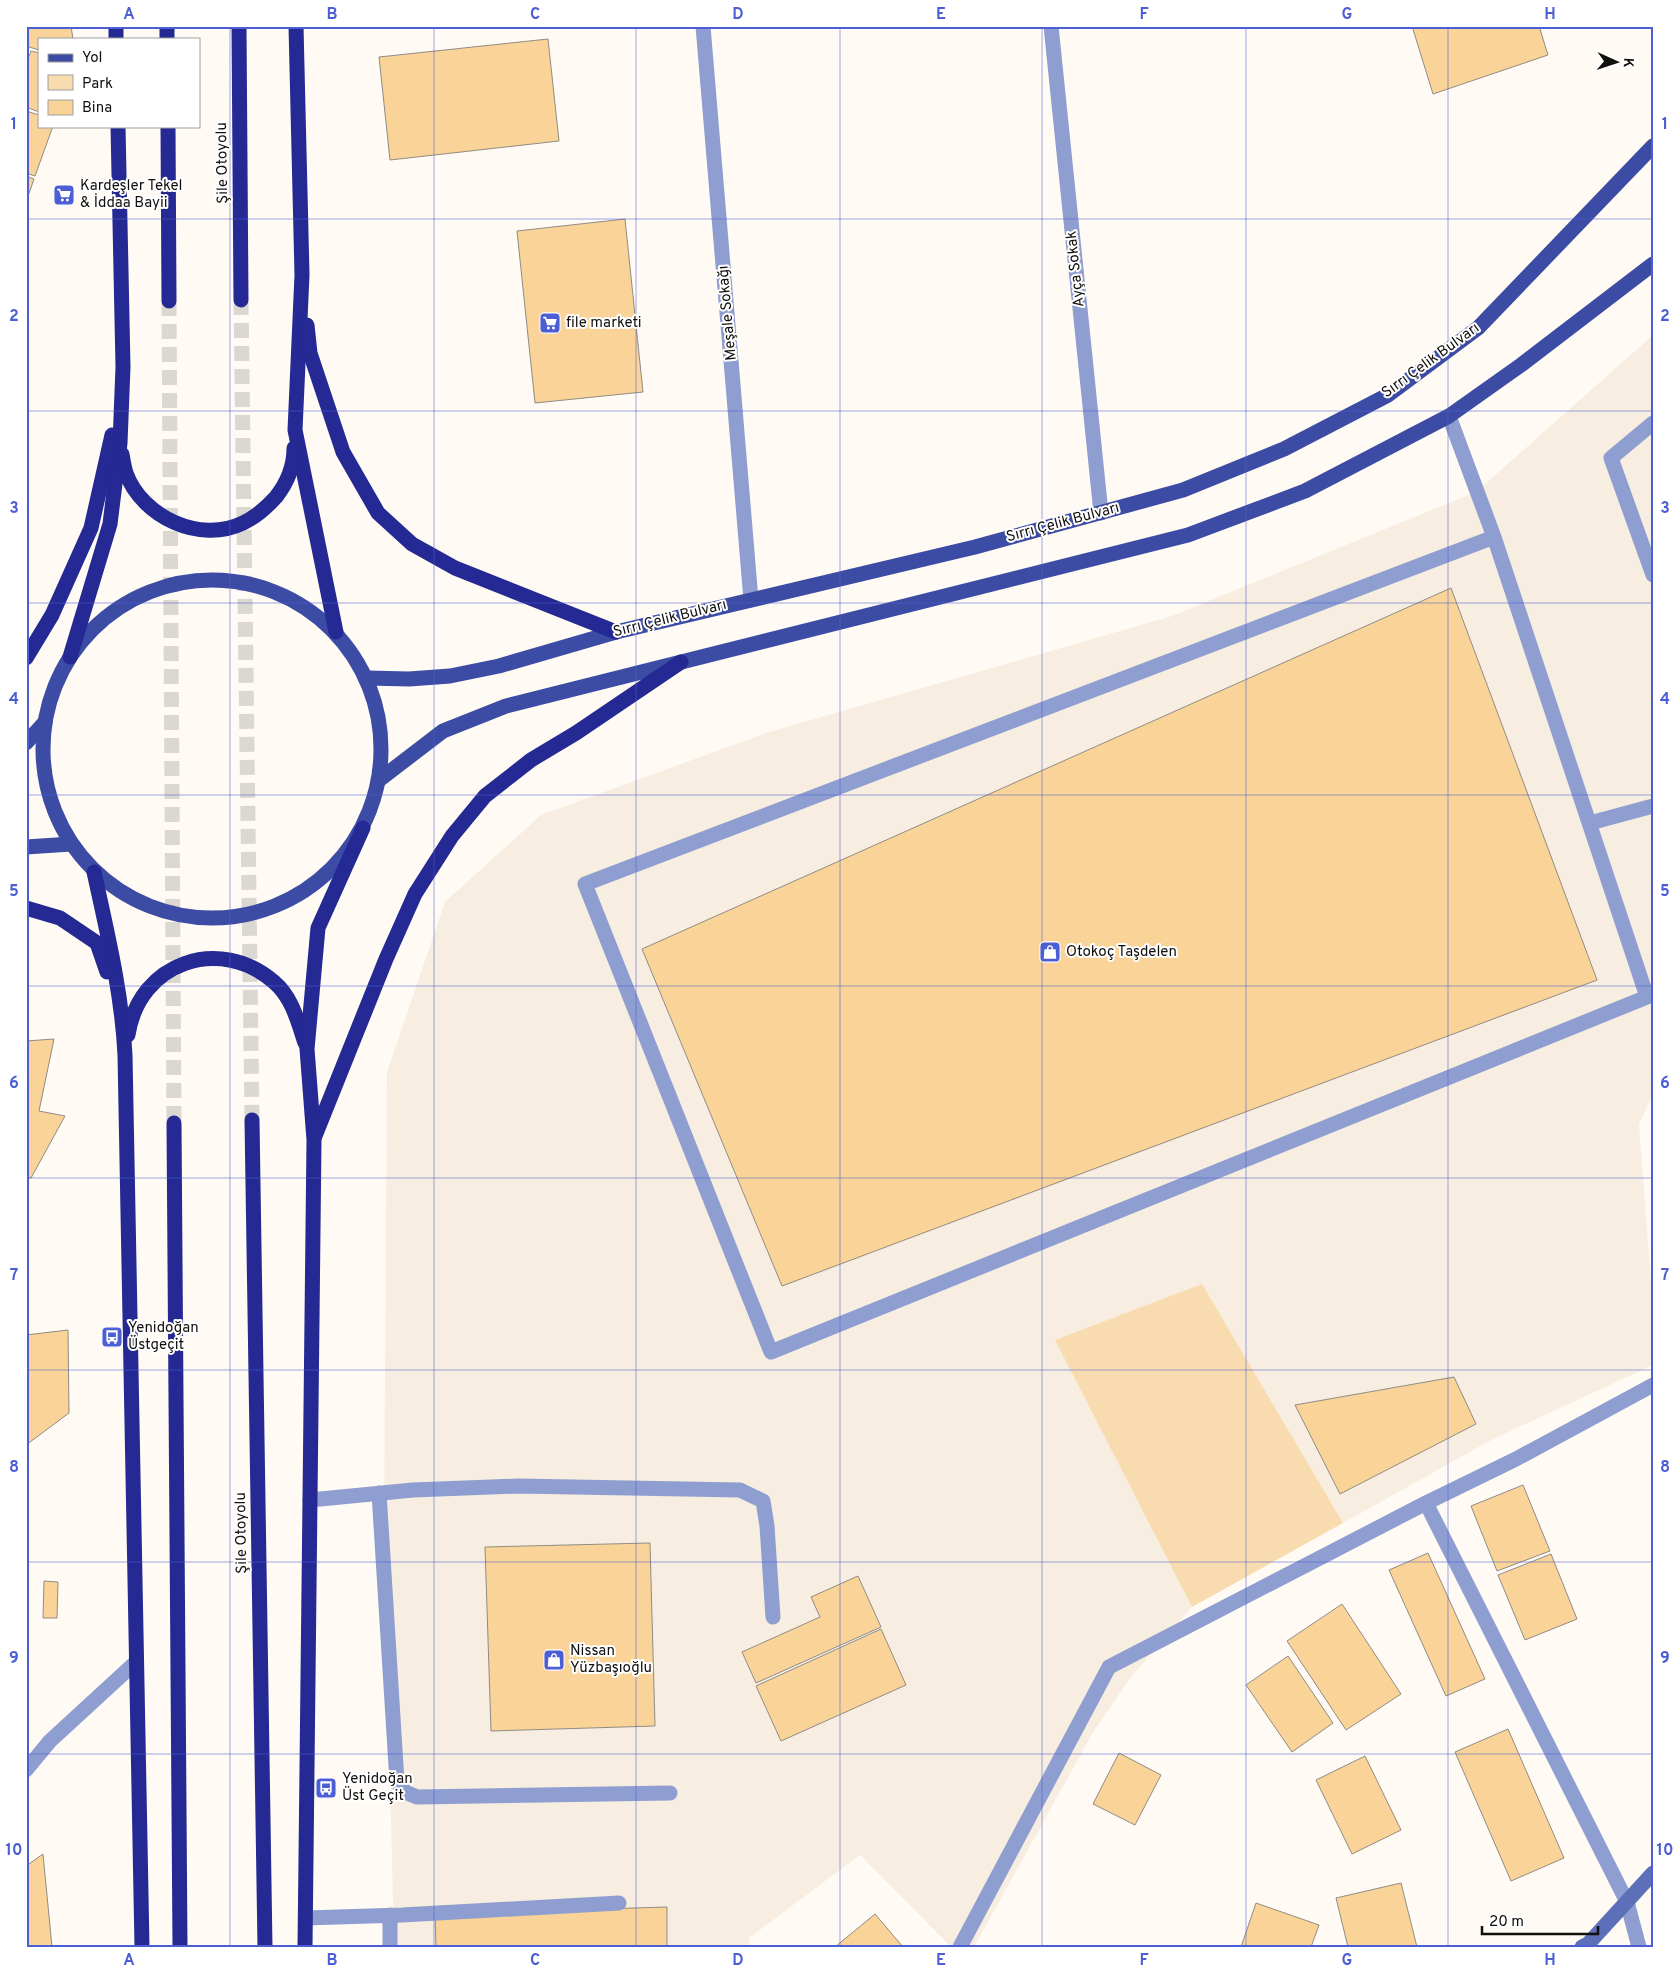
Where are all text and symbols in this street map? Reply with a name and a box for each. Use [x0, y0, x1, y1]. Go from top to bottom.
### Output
text: A [123, 5, 135, 25]
text: B [326, 5, 338, 25]
text: C [530, 5, 540, 25]
text: D [732, 5, 744, 25]
text: E [936, 5, 946, 25]
text: F [1139, 5, 1149, 25]
text: G [1342, 5, 1352, 25]
text: H [1544, 5, 1556, 25]
legend [38, 38, 200, 128]
north arrow [1592, 38, 1642, 88]
text: Yol [82, 49, 103, 68]
text: K [1619, 57, 1636, 68]
text: Park [82, 75, 113, 94]
text: Bina [82, 99, 112, 118]
text: 1 [11, 115, 17, 135]
text: 1 [1662, 115, 1668, 135]
street label: Şile Otoyolu [213, 122, 233, 204]
place label: Kardeşler Tekel & İddaa Bayii [80, 177, 183, 213]
supermarket icon: Kardeşler Tekel & İddaa Bayii [52, 183, 76, 207]
street label: Ayça Sokak [1063, 230, 1089, 308]
street label: Meşale Sokağı [714, 265, 742, 361]
text: 2 [9, 307, 19, 327]
text: 2 [1660, 307, 1670, 327]
supermarket icon: file marketi [538, 311, 562, 335]
place label: file marketi [566, 314, 642, 333]
street label: Sırrı Çelik Bulvarı [1378, 319, 1484, 403]
text: 3 [9, 499, 19, 519]
street label: Sırrı Çelik Bulvarı [1004, 499, 1122, 547]
text: 3 [1660, 499, 1670, 519]
street label: Sırrı Çelik Bulvarı [611, 596, 729, 642]
text: 4 [9, 690, 19, 710]
text: 4 [1660, 690, 1670, 710]
text: 5 [9, 882, 19, 902]
text: 5 [1660, 882, 1670, 902]
shop icon: Otokoç Taşdelen [1038, 940, 1062, 964]
place label: Otokoç Taşdelen [1066, 943, 1177, 962]
text: 6 [9, 1074, 19, 1094]
text: 6 [1660, 1074, 1670, 1094]
text: 7 [10, 1266, 18, 1286]
text: 7 [1661, 1266, 1669, 1286]
place label: Yenidoğan Üstgeçit [128, 1319, 199, 1355]
bus stop icon: Yenidoğan Üstgeçit [100, 1325, 124, 1349]
text: 8 [9, 1458, 19, 1478]
text: 8 [1660, 1458, 1670, 1478]
street label: Şile Otoyolu [232, 1492, 252, 1574]
place label: Nissan Yüzbaşıoğlu [570, 1642, 652, 1678]
shop icon: Nissan Yüzbaşıoğlu [542, 1648, 566, 1672]
text: 9 [9, 1649, 19, 1669]
text: 9 [1660, 1649, 1670, 1669]
place label: Yenidoğan Üst Geçit [342, 1770, 413, 1806]
bus stop icon: Yenidoğan Üst Geçit [314, 1776, 338, 1800]
text: 10 [6, 1841, 22, 1861]
text: 10 [1657, 1841, 1673, 1861]
scale bar [1482, 1903, 1598, 1935]
text: 20 m [1489, 1913, 1524, 1932]
text: A [123, 1951, 135, 1971]
text: B [326, 1951, 338, 1971]
text: C [530, 1951, 540, 1971]
text: D [732, 1951, 744, 1971]
text: E [936, 1951, 946, 1971]
text: F [1139, 1951, 1149, 1971]
text: G [1342, 1951, 1352, 1971]
text: H [1544, 1951, 1556, 1971]

